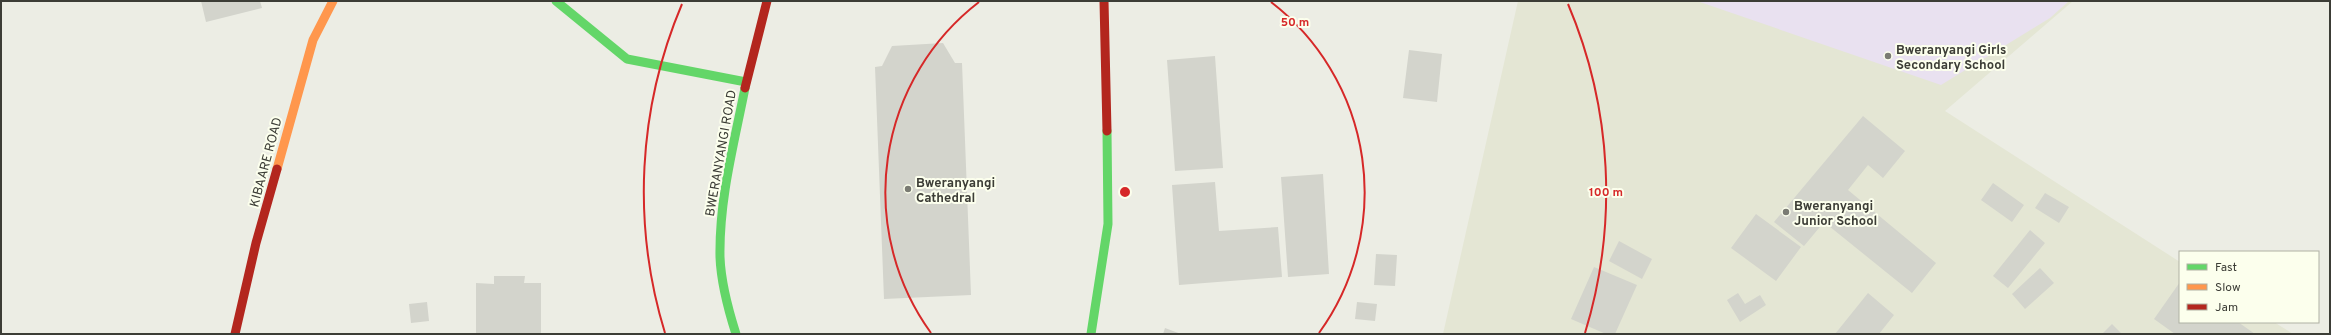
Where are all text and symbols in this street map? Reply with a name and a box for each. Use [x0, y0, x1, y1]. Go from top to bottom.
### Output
text: 50 m [1281, 15, 1309, 31]
place label: Bweranyangi Girls Secondary School [1896, 43, 2006, 74]
marker: Bweranyangi Girls Secondary School [1883, 51, 1893, 61]
street label: BWERANYANGI ROAD [703, 89, 741, 218]
street label: KIBAARE ROAD [247, 116, 287, 209]
place label: Bweranyangi Cathedral [916, 176, 995, 207]
marker: Bweranyangi Cathedral [903, 184, 913, 194]
centre of rings [1118, 185, 1132, 199]
text: 100 m [1589, 185, 1623, 201]
place label: Bweranyangi Junior School [1794, 199, 1877, 230]
marker: Bweranyangi Junior School [1781, 207, 1791, 217]
legend [2179, 251, 2319, 323]
text: Fast [2215, 260, 2237, 276]
text: Slow [2215, 280, 2241, 296]
text: Jam [2215, 300, 2238, 316]

